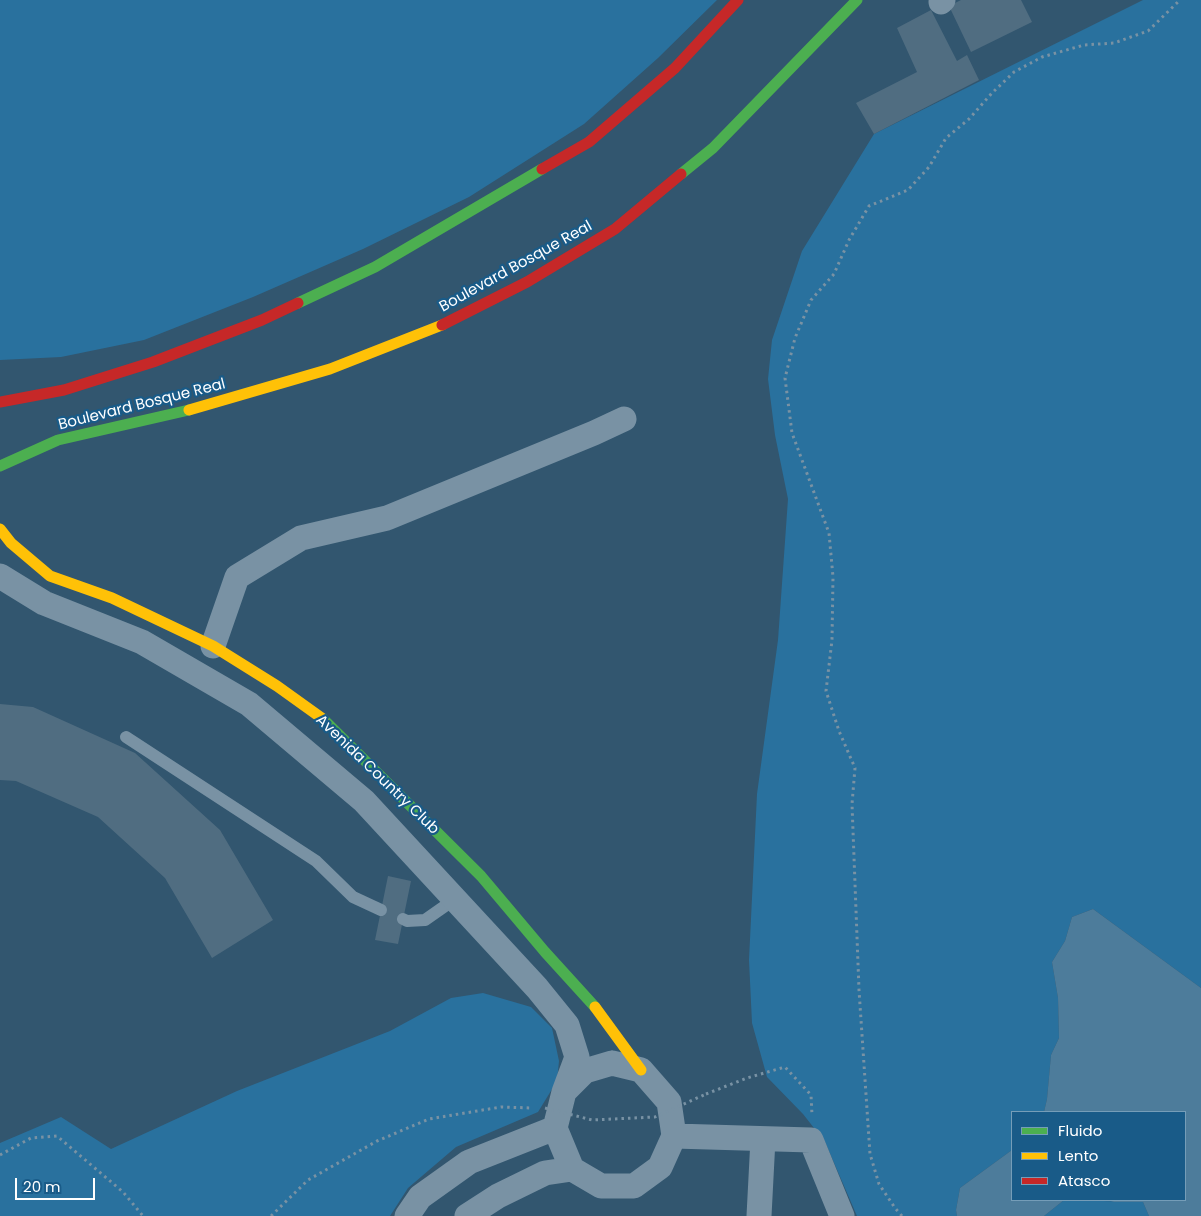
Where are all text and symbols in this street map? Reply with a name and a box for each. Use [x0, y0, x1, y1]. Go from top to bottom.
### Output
street label: Boulevard Bosque Real [437, 218, 595, 316]
street label: Boulevard Bosque Real [57, 376, 227, 434]
street label: Avenida Country Club [312, 711, 442, 839]
legend [1011, 1111, 1186, 1201]
text: Fluido [1058, 1120, 1102, 1141]
text: Lento [1058, 1145, 1098, 1166]
scale bar [18, 1168, 98, 1200]
text: Atasco [1058, 1170, 1110, 1191]
text: 20 m [23, 1176, 61, 1197]

